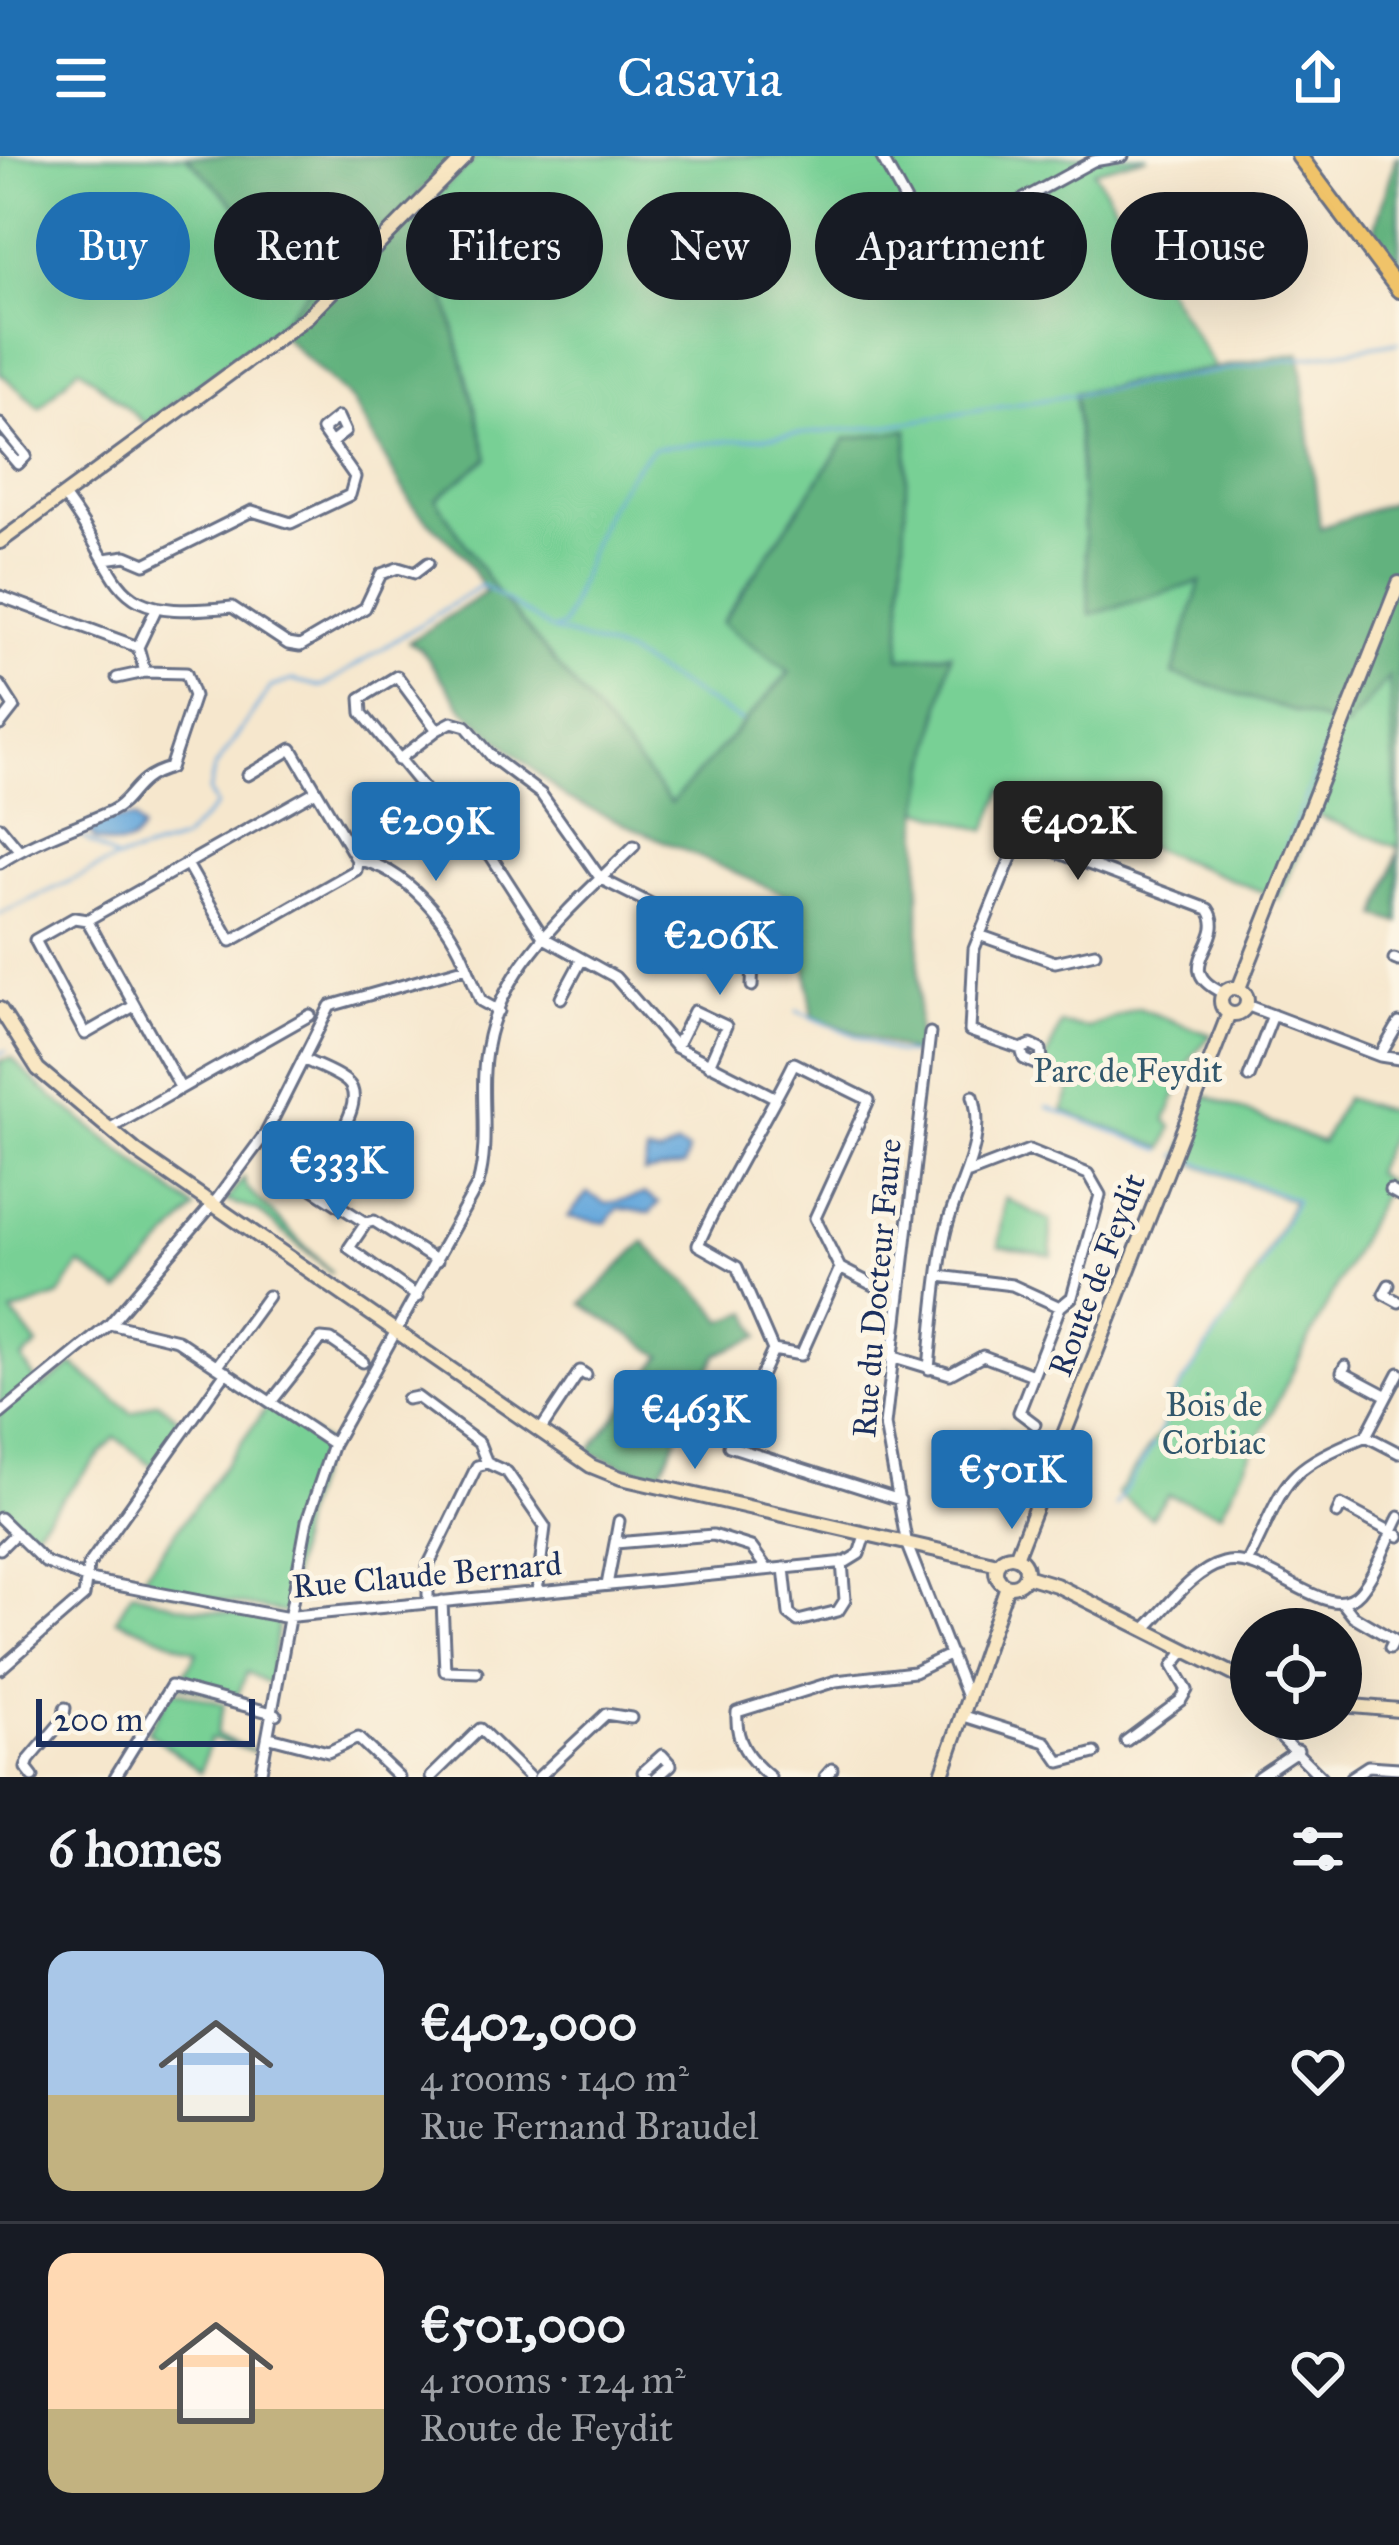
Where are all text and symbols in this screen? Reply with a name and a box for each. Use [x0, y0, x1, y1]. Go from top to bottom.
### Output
icon: menu [48, 45, 114, 111]
text: Casavia [617, 45, 782, 111]
icon: share [1285, 45, 1351, 111]
chip: Buy [36, 192, 190, 300]
chip: Rent [214, 192, 382, 300]
chip: Filters [406, 192, 603, 300]
chip: New [627, 192, 791, 300]
chip: Apartment [815, 192, 1087, 300]
chip: House [1111, 192, 1308, 300]
pin: €402K [994, 781, 1162, 883]
pin: €209K [352, 782, 520, 884]
text: €402K [1021, 796, 1135, 844]
text: €209K [379, 797, 493, 845]
pin: €206K [636, 896, 804, 998]
text: €206K [663, 911, 777, 959]
park label: Parc de Feydit [1033, 1051, 1223, 1091]
pin: €333K [254, 1121, 422, 1223]
text: €333K [289, 1136, 387, 1184]
street label: Rue du Docteur Faure [844, 1137, 910, 1439]
street label: Route de Feydit [1040, 1168, 1154, 1382]
pin: €463K [611, 1370, 779, 1472]
text: €463K [641, 1385, 749, 1433]
park label: Bois de Corbiac [1162, 1385, 1266, 1463]
pin: €501K [928, 1430, 1096, 1532]
text: €501K [958, 1445, 1066, 1493]
street label: Rue Claude Bernard [291, 1543, 564, 1607]
map controls [1230, 1608, 1362, 1740]
button: locate [1230, 1608, 1362, 1740]
scale bar [36, 1693, 255, 1746]
text: 200 m [54, 1700, 144, 1740]
icon: filters [1285, 1816, 1351, 1882]
text: 6 homes [48, 1818, 222, 1880]
text: €402,000 [420, 1992, 637, 2054]
icon: home [144, 1999, 288, 2143]
icon: heart [1285, 2038, 1351, 2104]
text: 4 rooms · 140 m² [420, 2054, 689, 2102]
text: Rue Fernand Braudel [420, 2102, 759, 2150]
text: €501,000 [420, 2294, 626, 2356]
icon: home [144, 2301, 288, 2445]
icon: heart [1285, 2340, 1351, 2406]
text: 4 rooms · 124 m² [420, 2356, 686, 2404]
text: Route de Feydit [420, 2404, 673, 2452]

